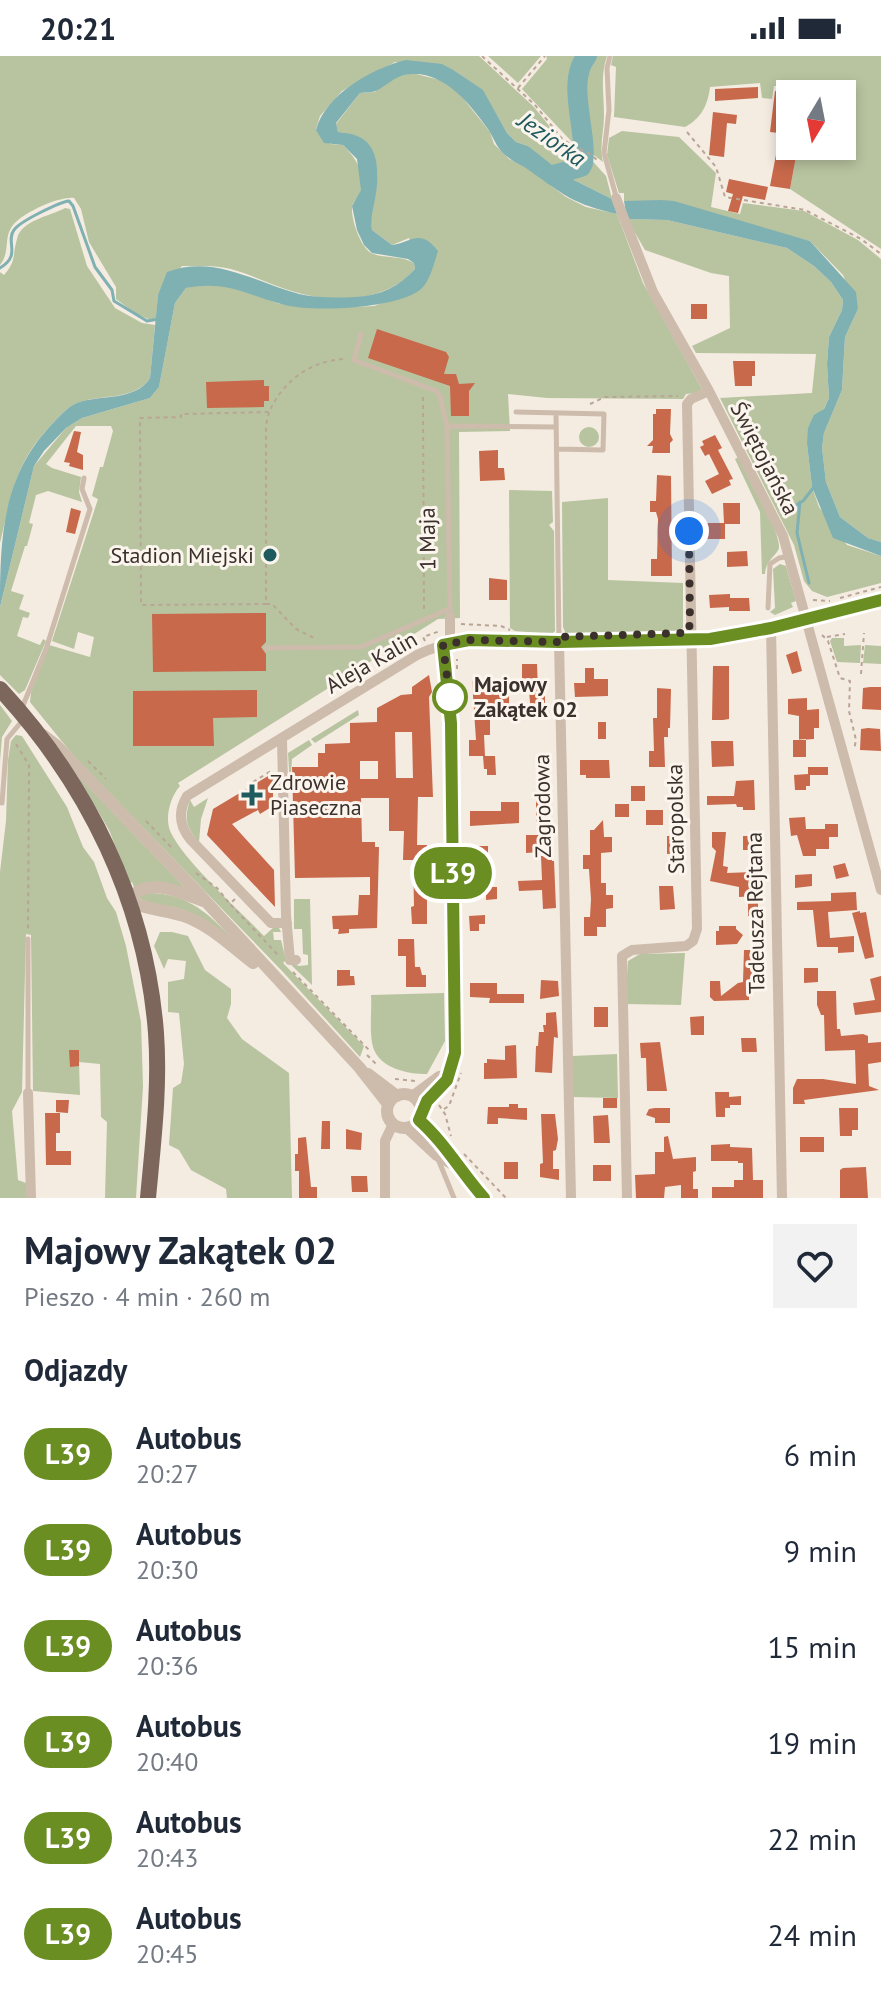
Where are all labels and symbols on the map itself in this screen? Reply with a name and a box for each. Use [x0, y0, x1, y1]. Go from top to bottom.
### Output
north arrow [776, 80, 856, 160]
water label: Jeziorka [510, 103, 592, 174]
street label: Świętojańska [724, 397, 806, 519]
street label: 1 Maja [412, 507, 442, 571]
your location [669, 511, 709, 551]
place label: Stadion Miejski [110, 541, 254, 569]
marker: Stadion Miejski [261, 546, 279, 564]
street label: Aleja Kalin [320, 625, 422, 699]
place label: Majowy Zakątek 02 [474, 670, 578, 723]
marker: Majowy Zakątek 02 [433, 680, 467, 714]
street label: Zagrodowa [527, 754, 557, 858]
street label: Staropolska [660, 764, 690, 874]
place label: Zdrowie Piaseczna [270, 768, 362, 821]
marker: Zdrowie Piaseczna [241, 784, 263, 806]
street label: Tadeusza Rejtana [740, 832, 770, 994]
line badge: L39 [407, 847, 499, 899]

